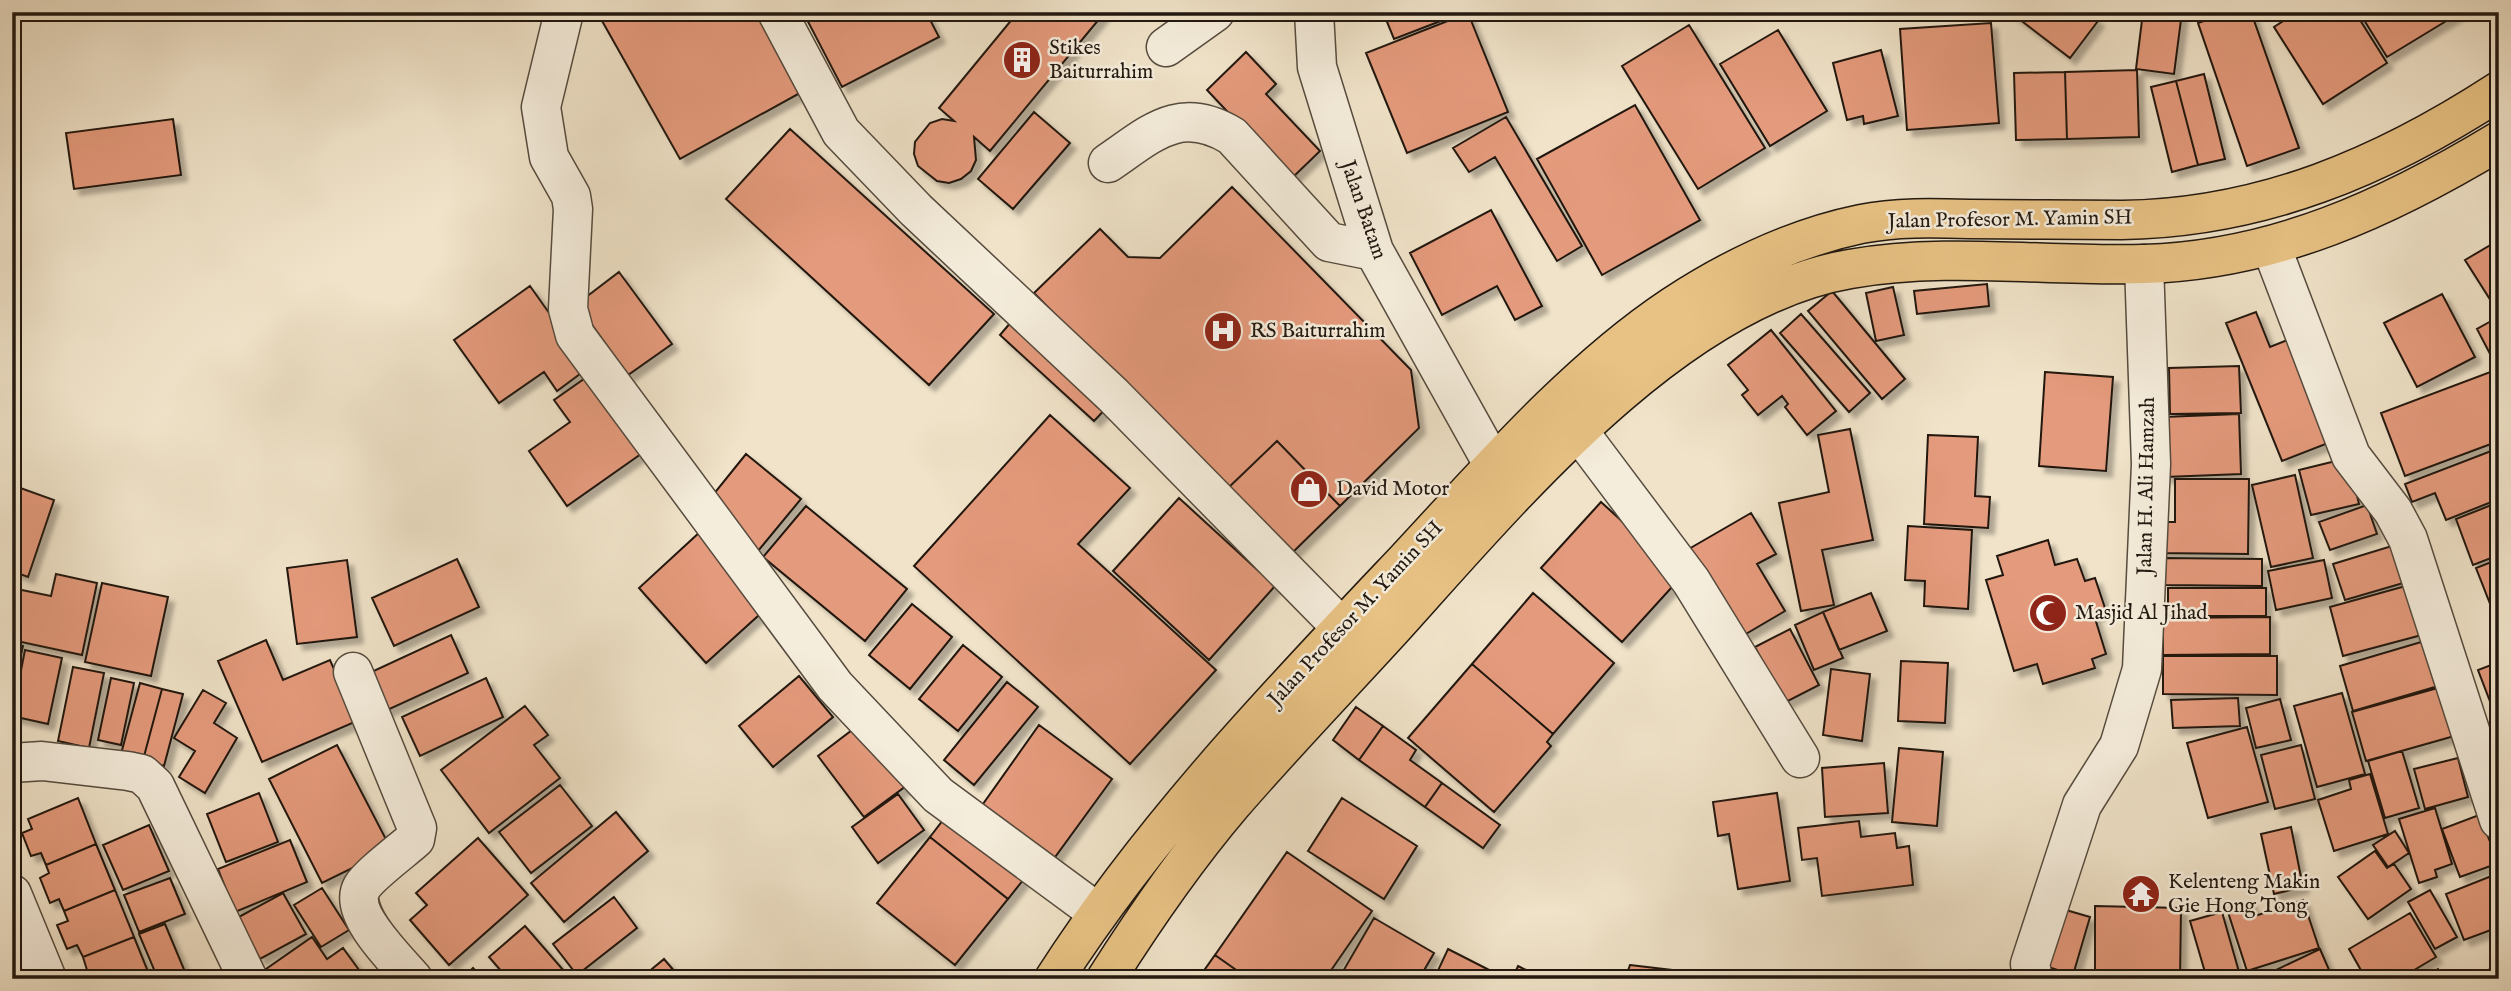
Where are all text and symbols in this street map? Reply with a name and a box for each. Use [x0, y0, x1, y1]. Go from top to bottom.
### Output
place label: Stikes Baiturrahim [1049, 35, 1153, 86]
building icon: Stikes Baiturrahim [1001, 39, 1043, 81]
street label: Jalan Batam [1333, 155, 1393, 263]
street label: Jalan Profesor M. Yamin SH [1885, 204, 2133, 236]
hospital icon: RS Baiturrahim [1202, 310, 1244, 352]
place label: RS Baiturrahim [1250, 318, 1385, 345]
street label: Jalan H. Ali Hamzah [2132, 397, 2162, 577]
shop icon: David Motor [1288, 468, 1330, 510]
place label: David Motor [1336, 476, 1450, 503]
street label: Jalan Profesor M. Yamin SH [1261, 515, 1449, 714]
mosque icon: Masjid Al Jihad [2027, 592, 2069, 634]
place label: Masjid Al Jihad [2075, 600, 2208, 627]
place label: Kelenteng Makin Gie Hong Tong [2168, 869, 2320, 920]
temple icon: Kelenteng Makin Gie Hong Tong [2120, 873, 2162, 915]

